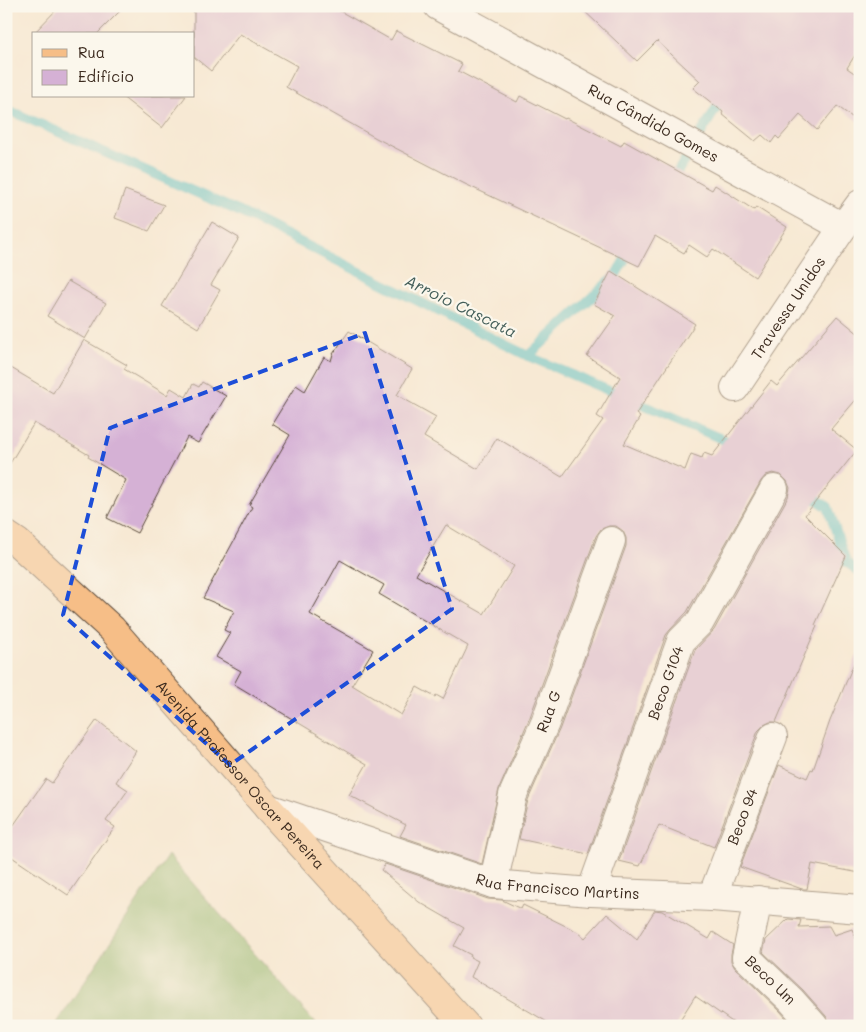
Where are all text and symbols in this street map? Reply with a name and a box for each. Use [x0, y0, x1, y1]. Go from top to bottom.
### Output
legend [32, 32, 195, 98]
text: Rua [78, 42, 105, 62]
text: Edifício [78, 66, 134, 86]
street label: Rua Cândido Gomes [585, 79, 723, 166]
street label: Travessa Unidos [746, 252, 829, 363]
water label: Arroio Cascata [402, 269, 521, 342]
street label: Beco G104 [643, 643, 687, 722]
street label: Avenida Professor Oscar Pereira [152, 675, 330, 873]
street label: Rua G [531, 688, 565, 735]
street label: Beco 94 [722, 785, 762, 847]
street label: Rua Francisco Martins [473, 868, 640, 903]
street label: Beco Um [741, 951, 801, 1009]

